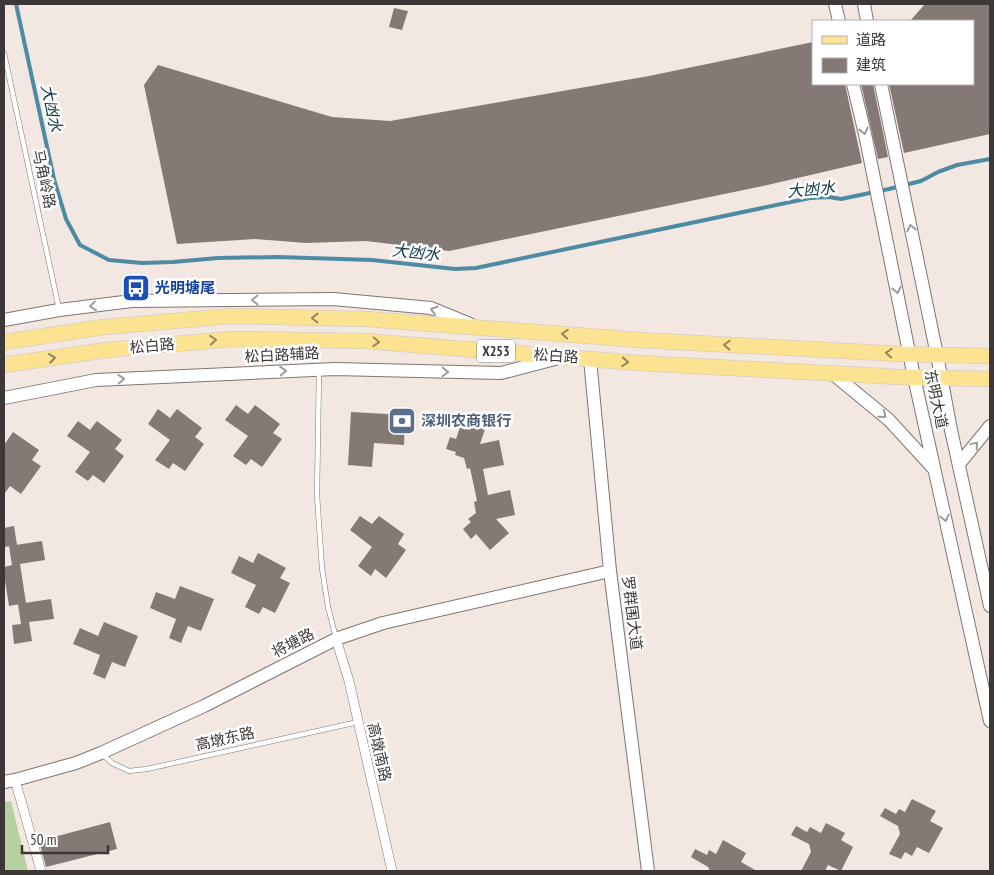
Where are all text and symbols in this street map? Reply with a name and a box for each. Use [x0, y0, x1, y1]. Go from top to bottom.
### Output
legend [812, 20, 974, 85]
text: 道路 [856, 30, 886, 49]
text: 建筑 [856, 55, 886, 74]
water label: 大凼水 [37, 82, 67, 135]
one-way arrow [858, 127, 869, 136]
street label: 马角岭路 [29, 148, 60, 210]
water label: 大凼水 [786, 177, 837, 201]
one-way arrow [906, 224, 916, 233]
water label: 大凼水 [391, 240, 442, 265]
bus stop icon: 光明塘尾 [121, 273, 151, 303]
place label: 光明塘尾 [155, 278, 215, 297]
one-way arrow [891, 286, 901, 295]
one-way arrow [251, 295, 258, 305]
one-way arrow [89, 300, 97, 311]
one-way arrow [431, 306, 439, 316]
one-way arrow [311, 313, 318, 323]
one-way arrow [560, 329, 568, 340]
street label: 松白路 [129, 334, 175, 357]
one-way arrow [210, 335, 218, 346]
one-way arrow [372, 336, 380, 347]
one-way arrow [723, 339, 731, 350]
road number: X253 [477, 340, 515, 362]
street label: 松白路辅路 [244, 343, 320, 366]
street label: 松白路 [533, 344, 579, 367]
one-way arrow [885, 348, 893, 359]
one-way arrow [48, 353, 56, 364]
one-way arrow [621, 356, 629, 367]
one-way arrow [279, 365, 287, 376]
one-way arrow [442, 366, 450, 377]
street label: 东明大道 [921, 368, 952, 430]
one-way arrow [117, 373, 125, 384]
bank icon: 深圳农商银行 [387, 406, 417, 436]
one-way arrow [877, 409, 886, 418]
place label: 深圳农商银行 [421, 411, 511, 430]
one-way arrow [969, 442, 978, 451]
one-way arrow [939, 513, 950, 522]
street label: 罗群围大道 [618, 575, 646, 651]
street label: 将塘路 [268, 624, 317, 661]
street label: 高墩南路 [363, 721, 395, 783]
street label: 高墩东路 [194, 723, 256, 755]
scale bar [22, 822, 109, 854]
text: 50 m [30, 830, 56, 849]

